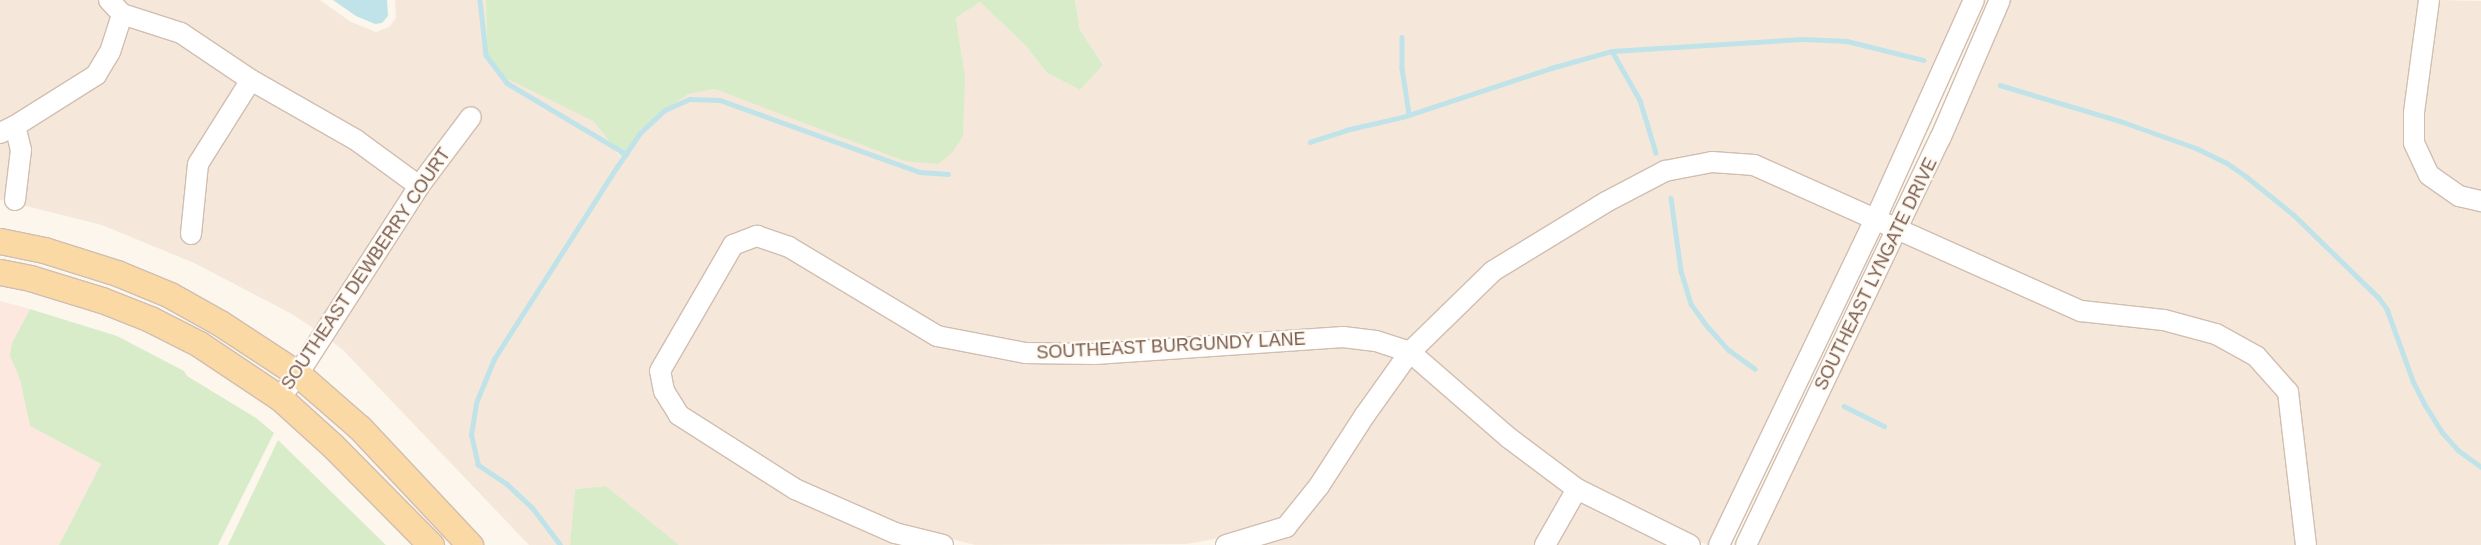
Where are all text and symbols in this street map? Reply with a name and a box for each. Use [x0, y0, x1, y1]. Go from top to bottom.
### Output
street label: SOUTHEAST DEWBERRY COURT [277, 144, 455, 394]
street label: SOUTHEAST LYNGATE DRIVE [1810, 154, 1942, 394]
street label: SOUTHEAST BURGUNDY LANE [1036, 328, 1306, 364]

